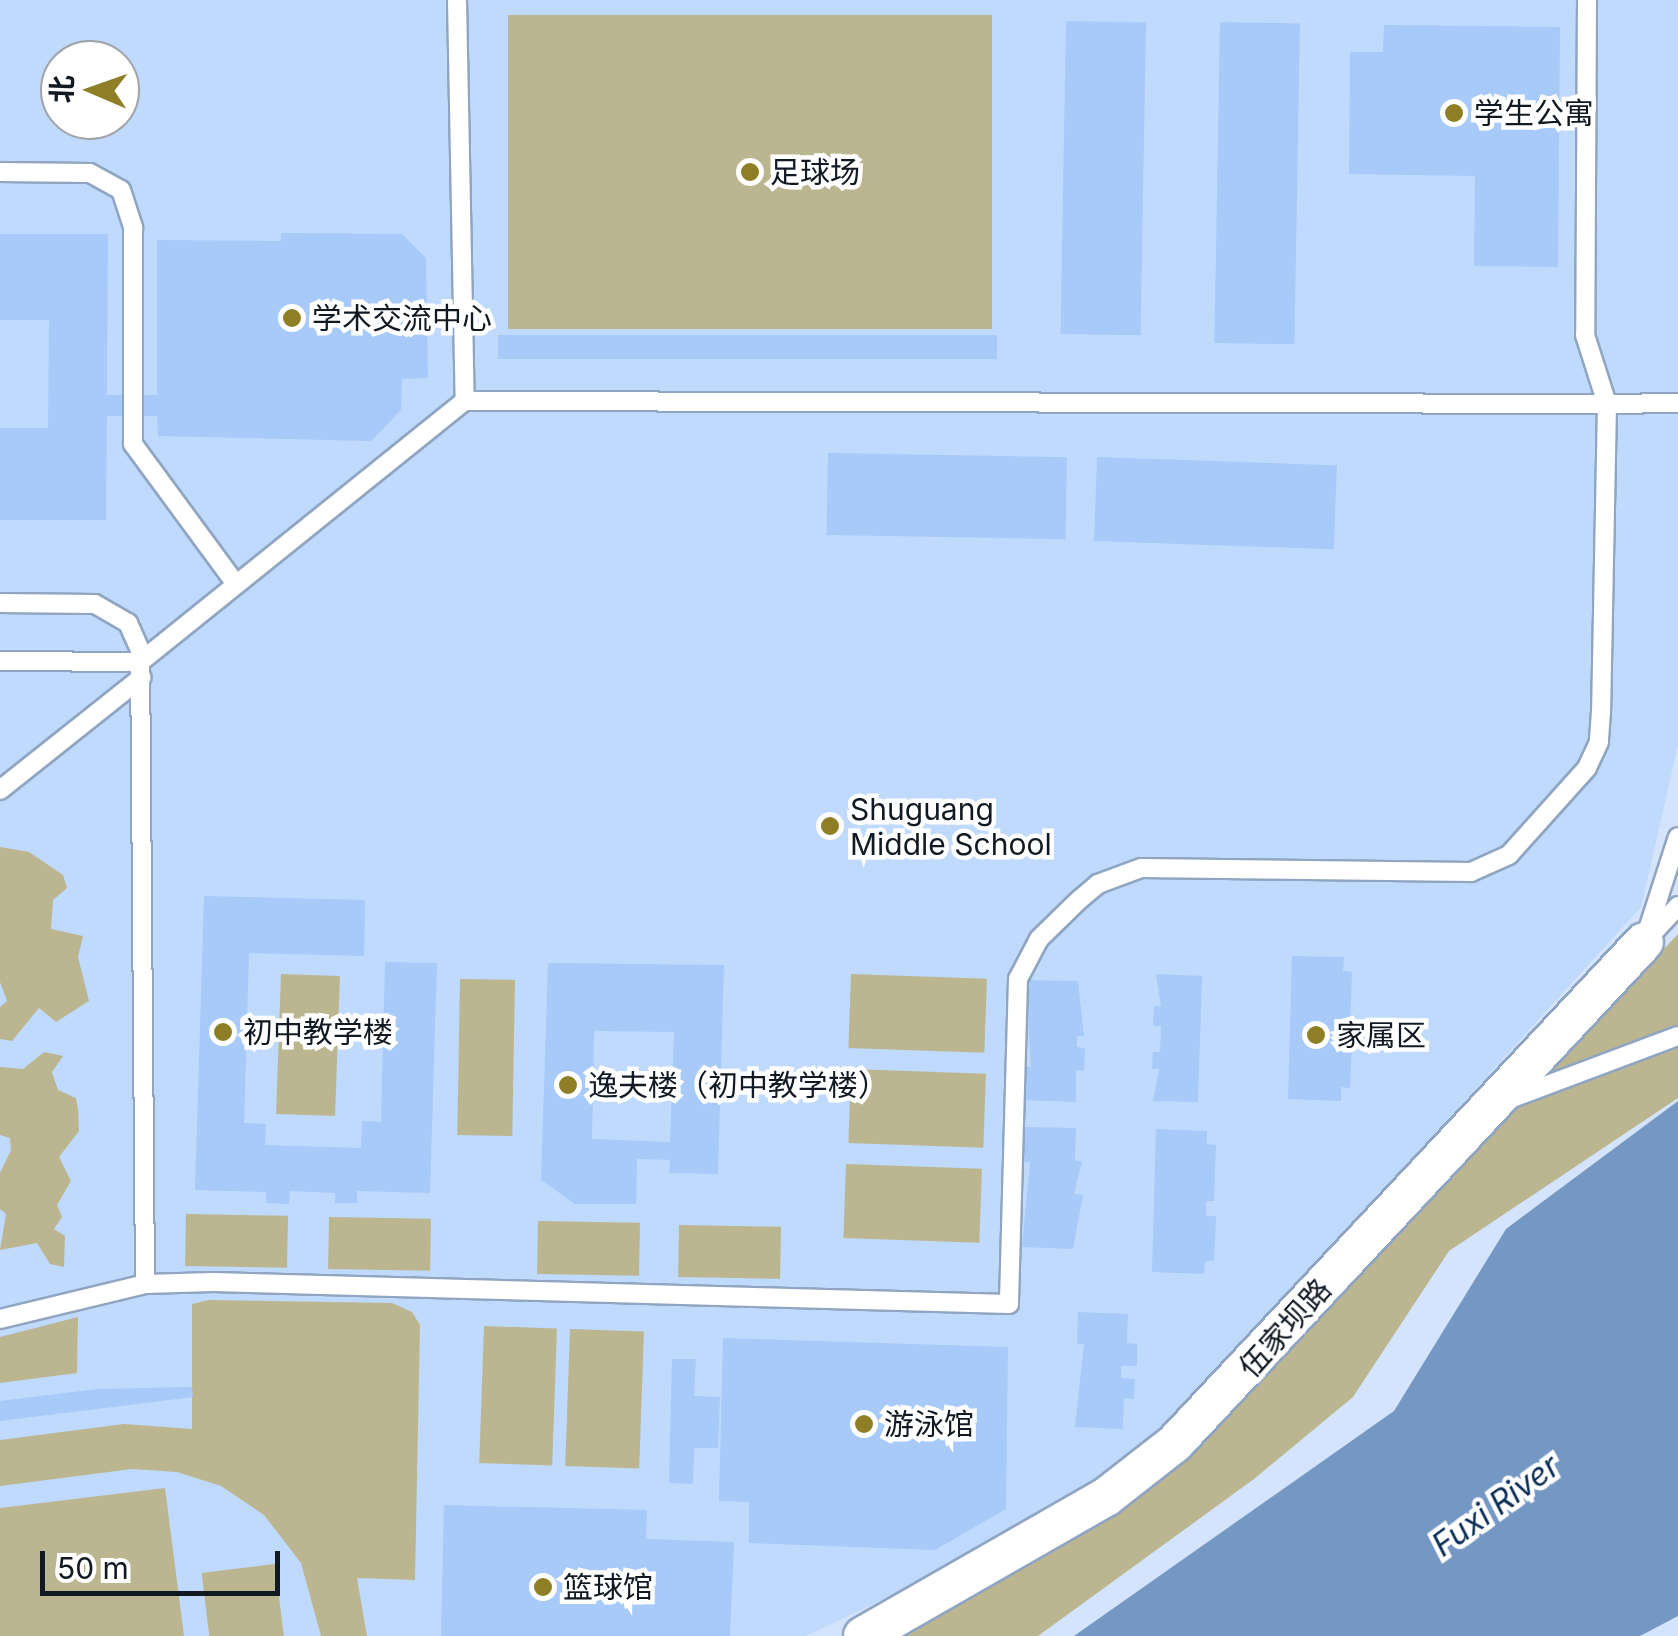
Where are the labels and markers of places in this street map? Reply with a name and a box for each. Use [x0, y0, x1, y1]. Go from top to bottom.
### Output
place label: 学生公寓 [1474, 95, 1594, 131]
marker: 学生公寓 [1443, 102, 1465, 124]
place label: 足球场 [770, 154, 860, 190]
marker: 足球场 [739, 161, 761, 183]
place label: 学术交流中心 [312, 300, 492, 336]
marker: 学术交流中心 [281, 307, 303, 329]
place label: Shuguang Middle School [850, 791, 1052, 862]
marker: Shuguang Middle School [819, 815, 841, 837]
place label: 初中教学楼 [243, 1014, 393, 1050]
place label: 家属区 [1336, 1017, 1426, 1053]
marker: 初中教学楼 [212, 1021, 234, 1043]
marker: 家属区 [1305, 1024, 1327, 1046]
place label: 逸夫楼（初中教学楼） [588, 1067, 888, 1103]
marker: 逸夫楼（初中教学楼） [557, 1074, 579, 1096]
place label: 游泳馆 [884, 1406, 974, 1442]
marker: 游泳馆 [853, 1413, 875, 1435]
place label: 篮球馆 [563, 1569, 653, 1605]
marker: 篮球馆 [532, 1576, 554, 1598]

